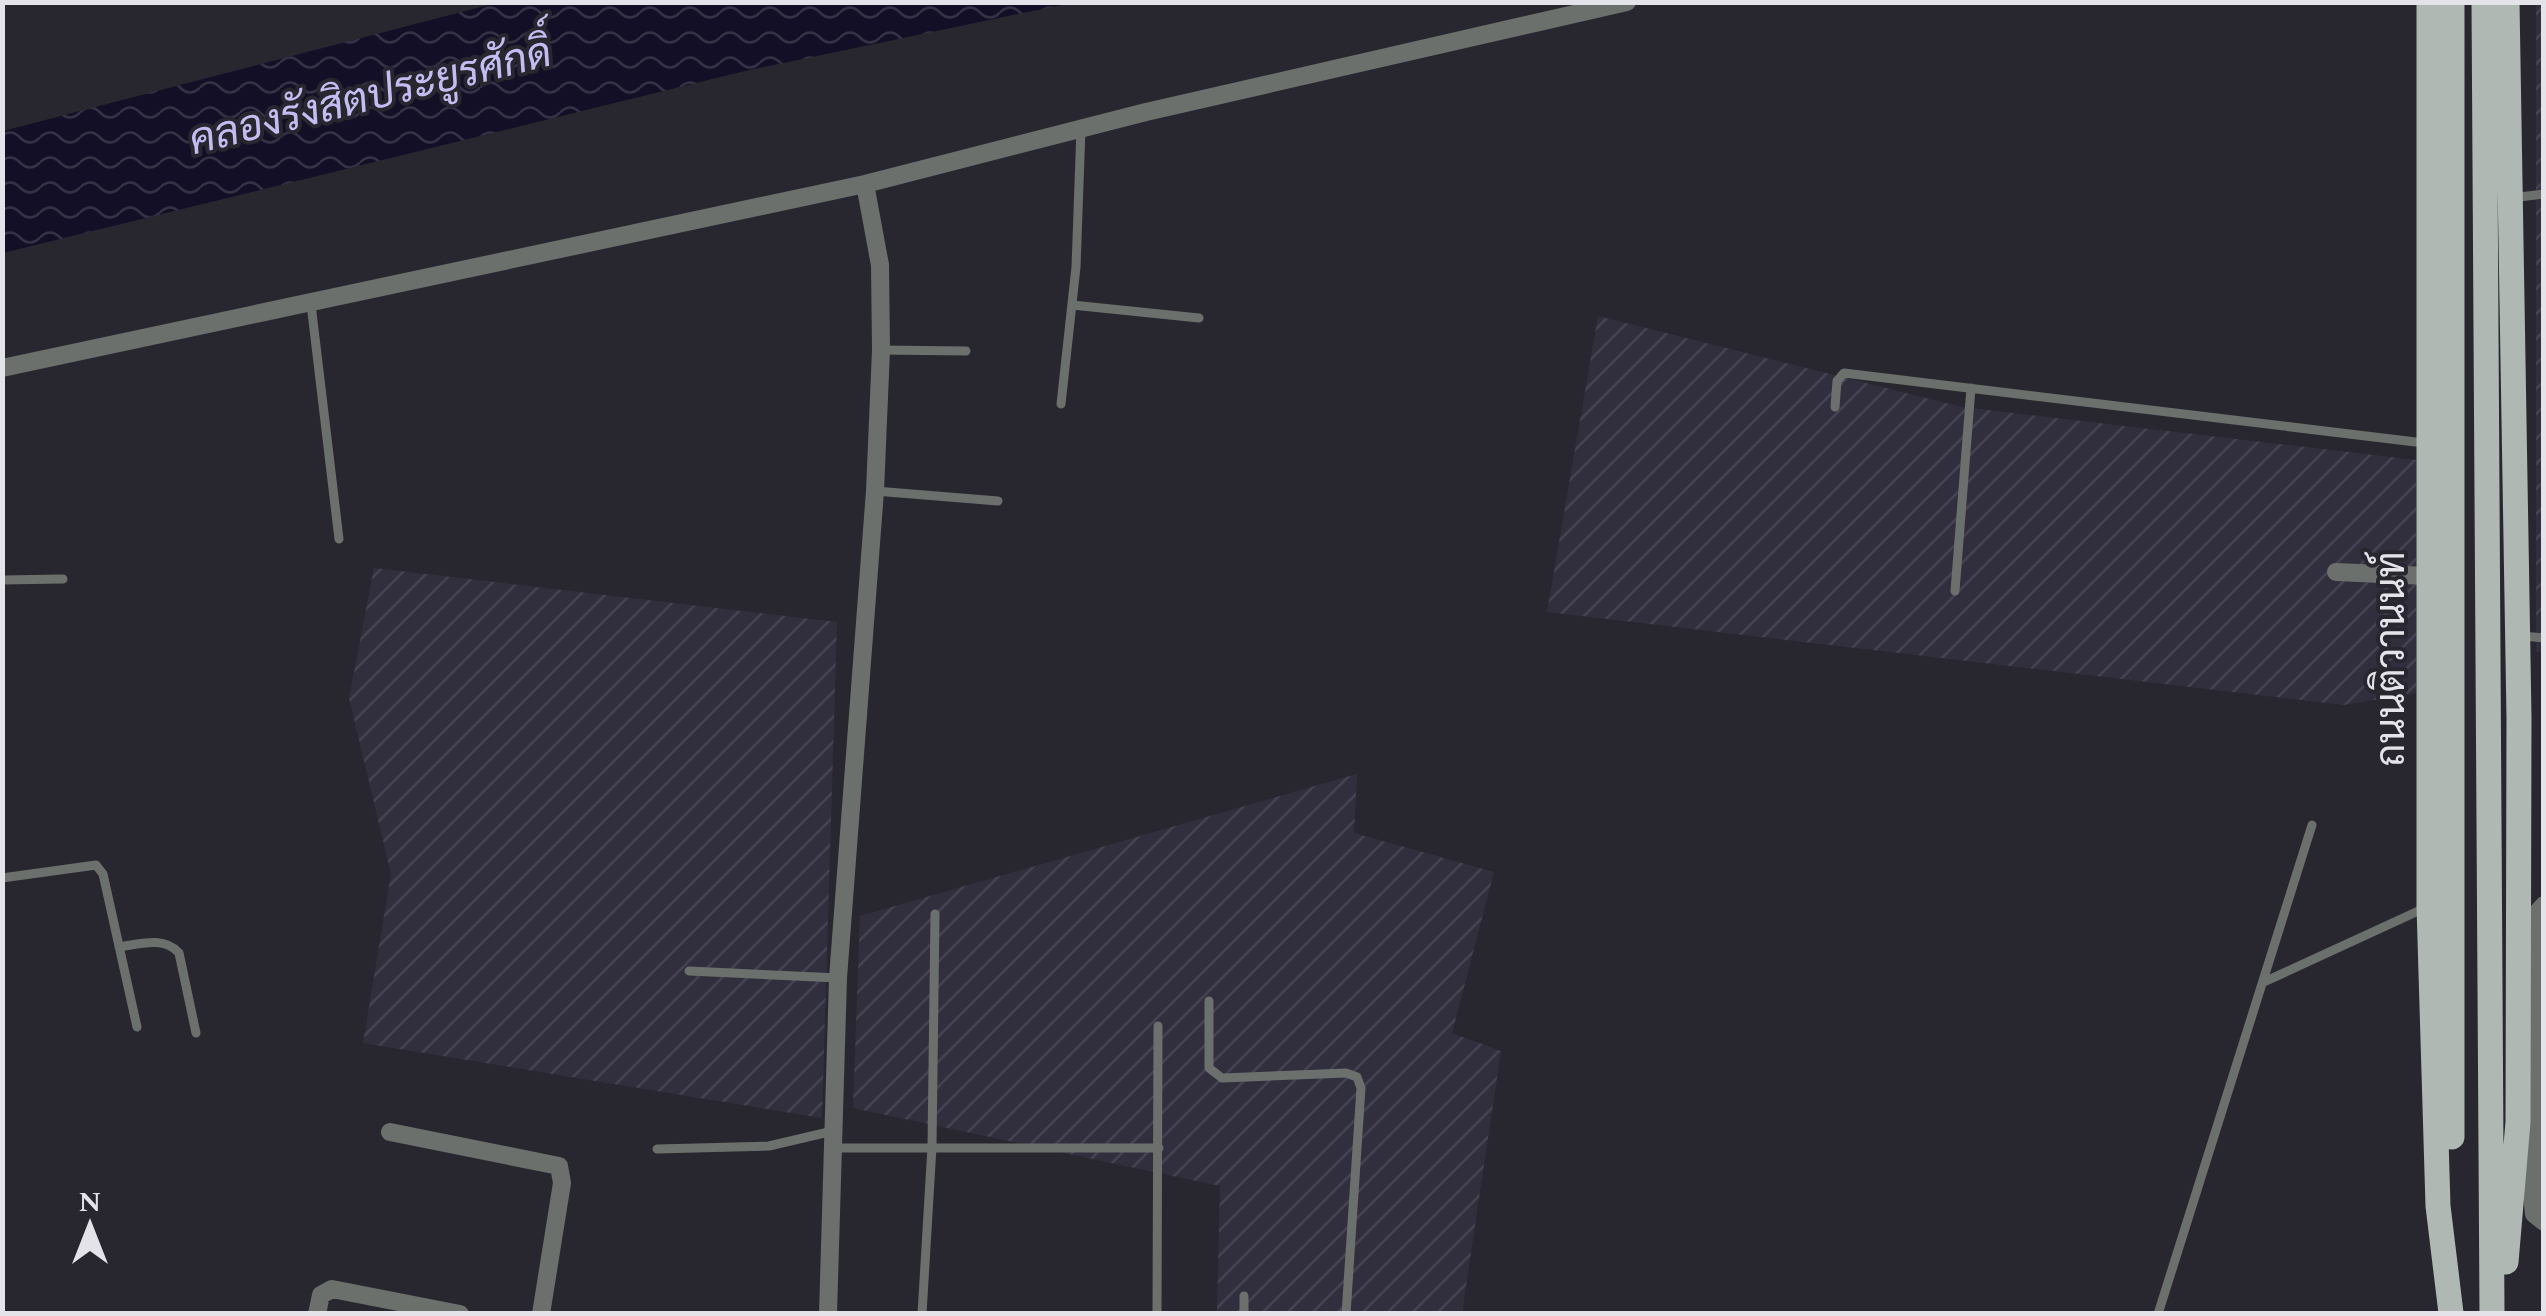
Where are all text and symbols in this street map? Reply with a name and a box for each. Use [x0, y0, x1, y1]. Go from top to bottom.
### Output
water label: คลองรังสิตประยูรศักดิ์ [181, 12, 566, 173]
street label: ถนนติวานนท์ [2362, 551, 2423, 767]
north arrow [40, 1176, 140, 1276]
text: N [79, 1181, 101, 1224]

